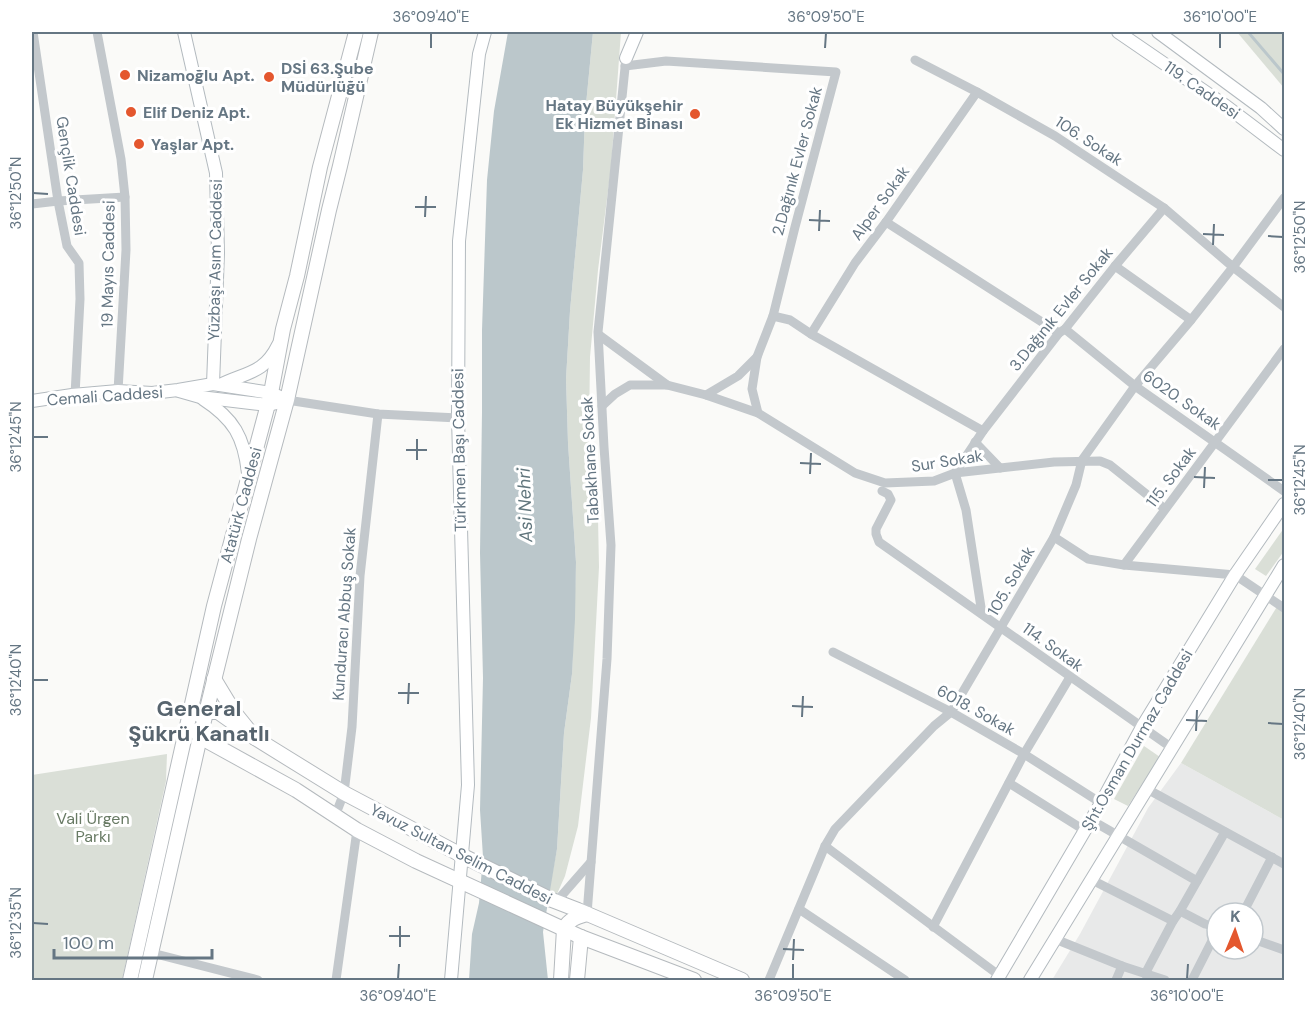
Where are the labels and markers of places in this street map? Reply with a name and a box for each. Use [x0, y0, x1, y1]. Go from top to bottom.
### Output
place label: DSİ 63.Şube Müdürlüğü [281, 58, 374, 97]
place label: Nizamoğlu Apt. [137, 65, 254, 86]
marker: Nizamoğlu Apt. [118, 68, 132, 82]
marker: DSİ 63.Şube Müdürlüğü [262, 70, 276, 84]
place label: Hatay Büyükşehir Ek Hizmet Binası [545, 95, 683, 134]
place label: Elif Deniz Apt. [143, 102, 250, 123]
marker: Elif Deniz Apt. [124, 105, 138, 119]
marker: Hatay Büyükşehir Ek Hizmet Binası [688, 107, 702, 121]
place label: Yaşlar Apt. [151, 134, 234, 155]
marker: Yaşlar Apt. [132, 137, 146, 151]

